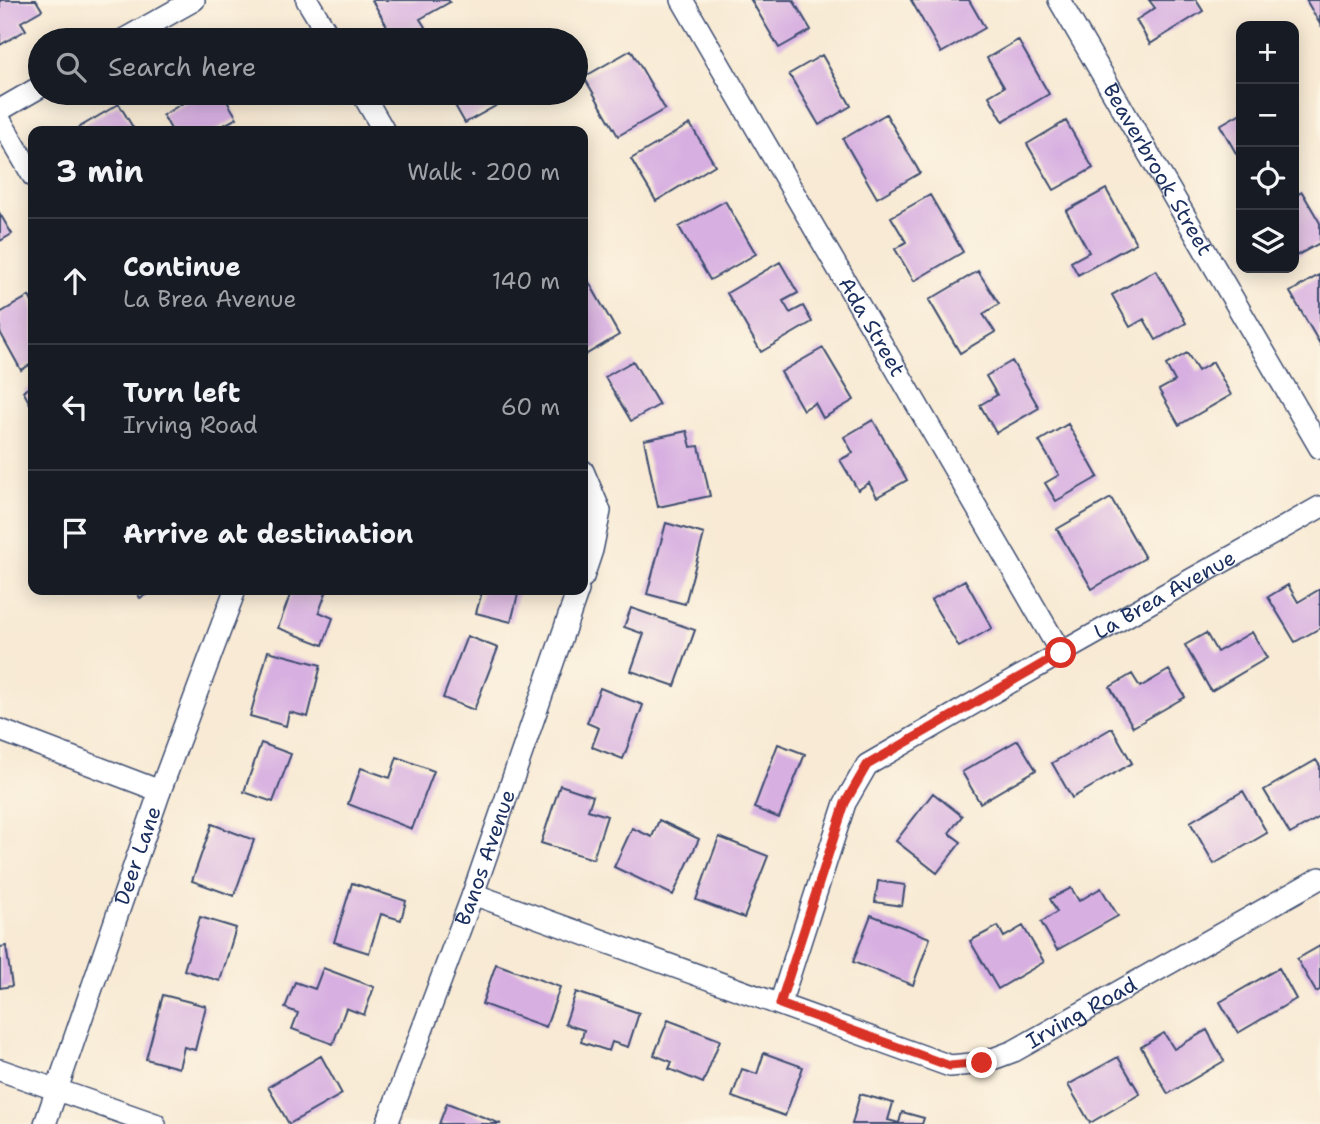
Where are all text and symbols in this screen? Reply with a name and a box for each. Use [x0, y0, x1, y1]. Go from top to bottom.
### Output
map controls [1236, 21, 1299, 273]
button: + [1236, 21, 1299, 84]
search box [28, 28, 588, 105]
icon: search [52, 48, 90, 86]
text: Search here [108, 49, 257, 84]
street label: Beaverbrook Street [1096, 78, 1219, 261]
button: − [1236, 84, 1299, 147]
button: locate [1236, 147, 1299, 210]
text: 3 min [56, 151, 143, 192]
text: Walk · 200 m [407, 157, 560, 187]
button: layers [1236, 210, 1299, 273]
text: Continue [123, 249, 241, 284]
icon: ahead [56, 262, 94, 300]
text: 140 m [492, 266, 560, 296]
street label: Ada Street [832, 272, 912, 382]
text: La Brea Avenue [123, 284, 297, 314]
text: Turn left [123, 375, 240, 410]
icon: left [56, 388, 94, 426]
text: 60 m [501, 392, 560, 422]
text: Irving Road [123, 410, 258, 440]
icon: arrive [56, 514, 94, 552]
text: Arrive at destination [123, 516, 413, 551]
street label: La Brea Avenue [1089, 544, 1240, 646]
route start [1045, 637, 1076, 668]
street label: Banos Avenue [448, 786, 522, 929]
street label: Deer Lane [108, 802, 168, 909]
street label: Irving Road [1021, 970, 1142, 1055]
route end [966, 1047, 997, 1078]

